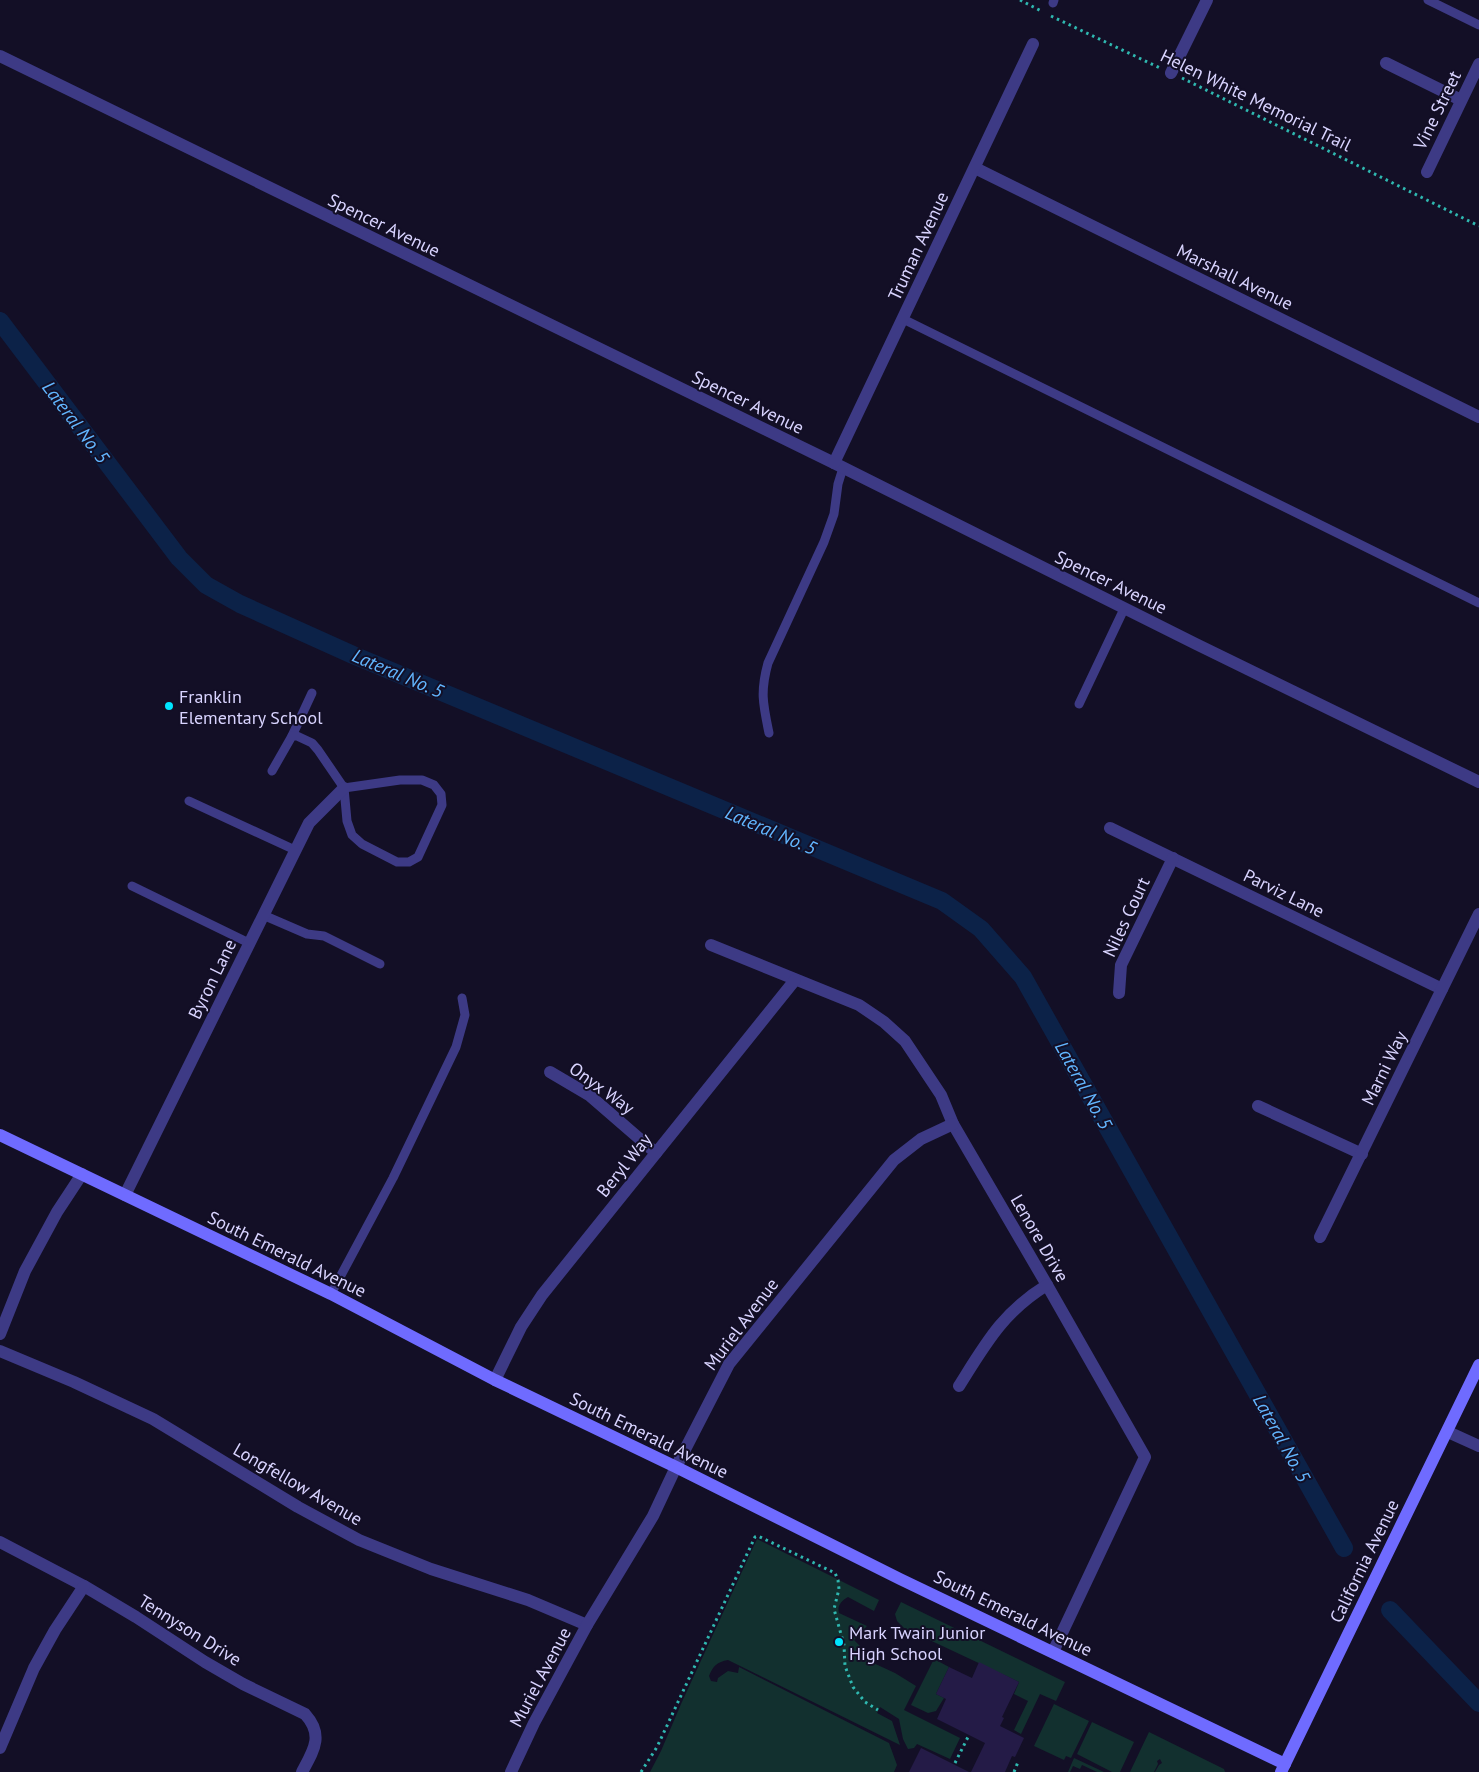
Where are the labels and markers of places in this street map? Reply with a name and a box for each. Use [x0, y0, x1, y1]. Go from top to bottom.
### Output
place label: Franklin Elementary School [179, 685, 323, 729]
marker: Franklin Elementary School [163, 700, 175, 712]
place label: Mark Twain Junior High School [849, 1621, 985, 1665]
marker: Mark Twain Junior High School [833, 1636, 845, 1648]

